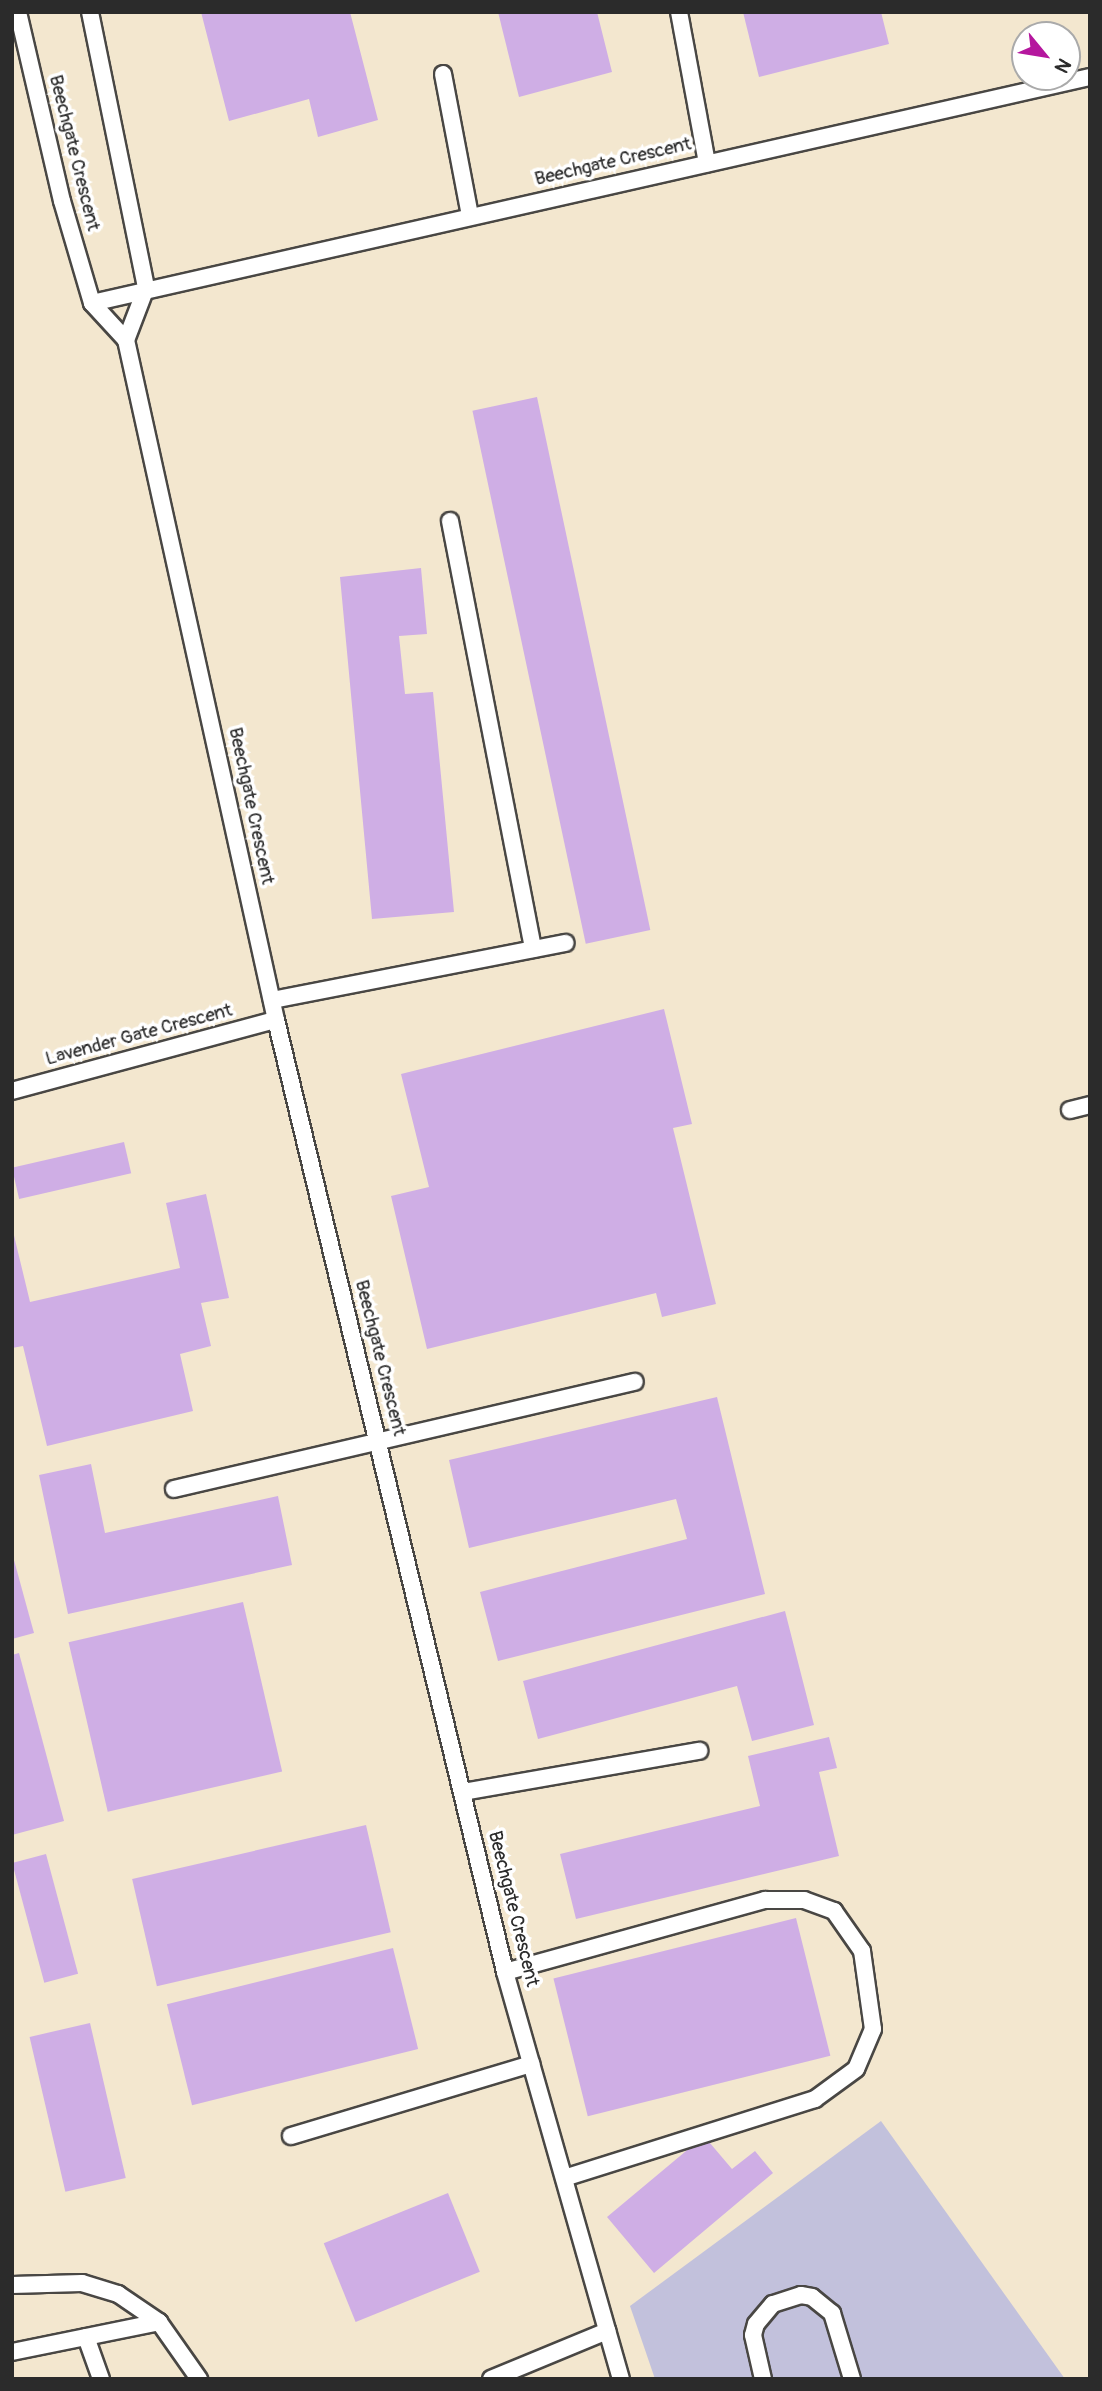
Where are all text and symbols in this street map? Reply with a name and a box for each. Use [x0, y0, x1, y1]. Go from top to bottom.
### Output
north arrow [1011, 21, 1081, 91]
text: N [1049, 54, 1076, 77]
street label: Beechgate Crescent [44, 73, 104, 233]
street label: Beechgate Crescent [533, 133, 693, 191]
street label: Beechgate Crescent [223, 725, 279, 887]
street label: Lavender Gate Crescent [43, 999, 235, 1071]
street label: Beechgate Crescent [350, 1278, 410, 1438]
street label: Beechgate Crescent [483, 1829, 543, 1989]

